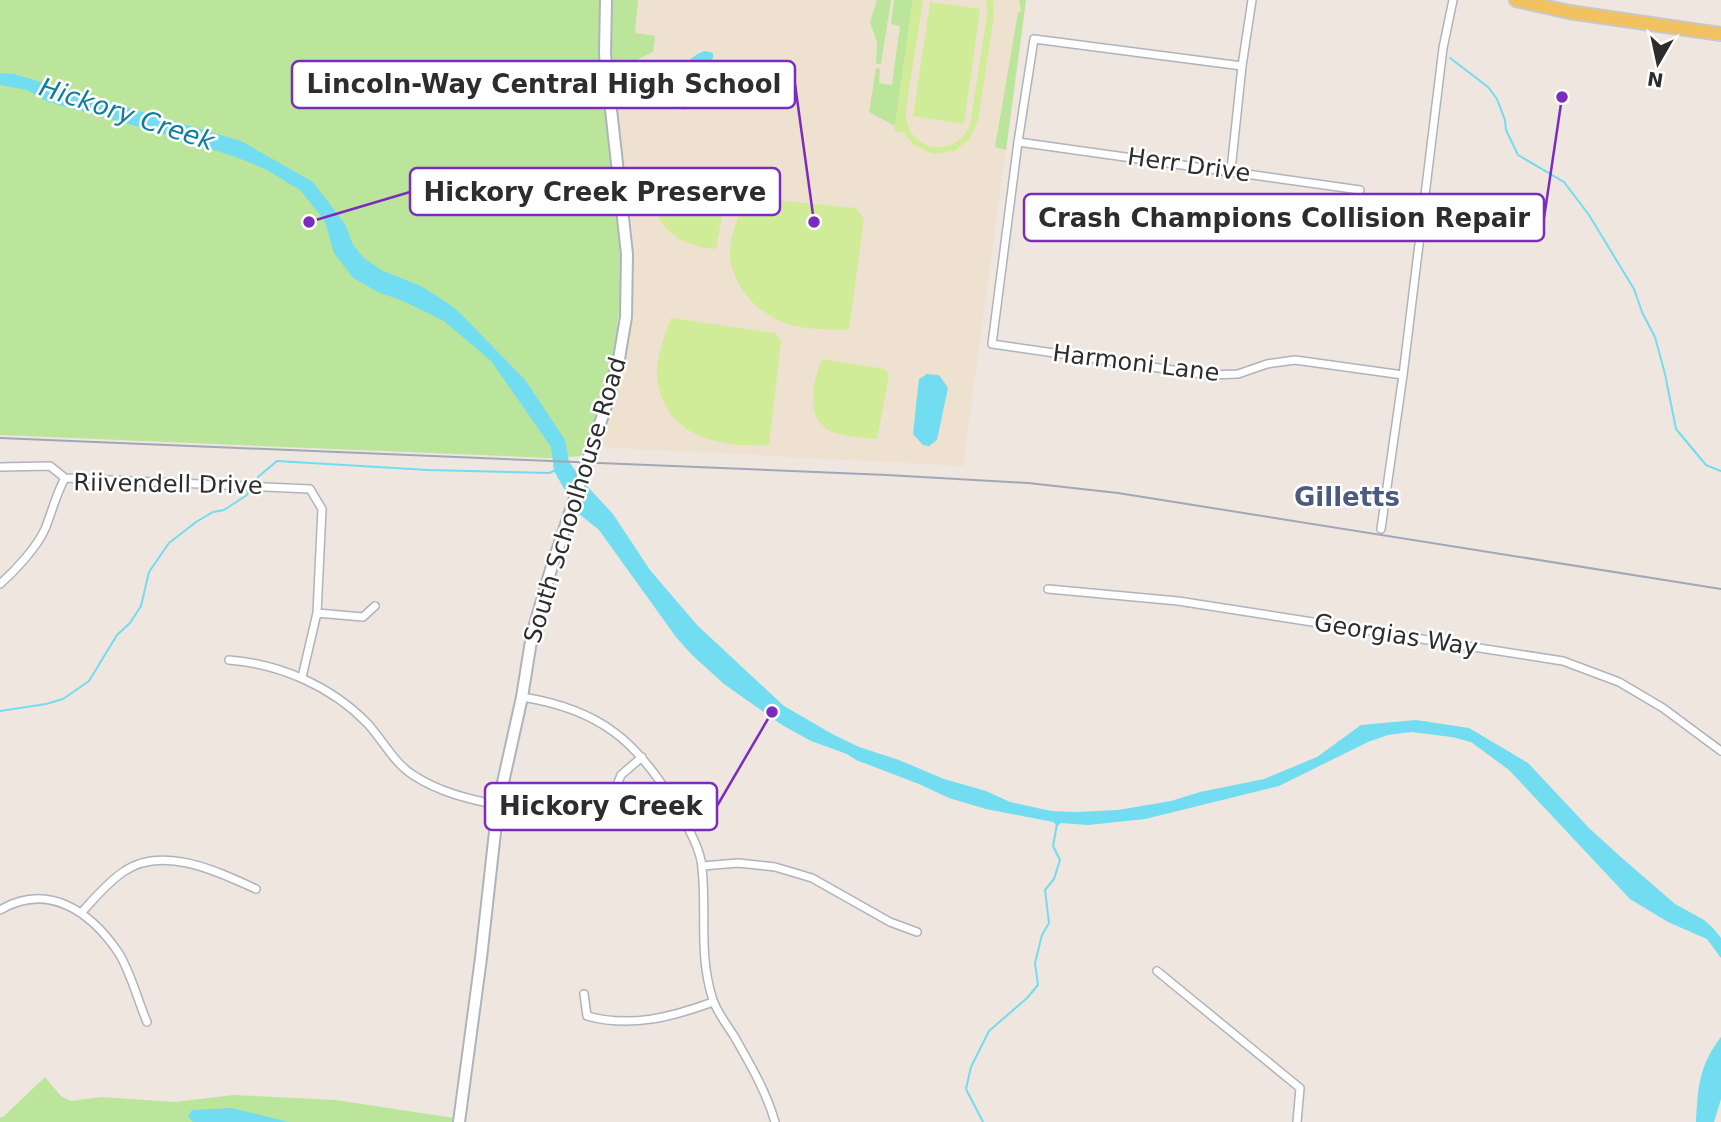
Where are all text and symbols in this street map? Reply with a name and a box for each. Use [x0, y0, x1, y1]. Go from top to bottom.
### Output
north arrow [1623, 28, 1693, 98]
callout: Lincoln-Way Central High School [292, 61, 795, 108]
text: N [1646, 68, 1665, 92]
text: Lincoln-Way Central High School [307, 69, 781, 99]
water label: Hickory Creek [36, 72, 219, 157]
street label: Herr Drive [1126, 143, 1252, 187]
callout: Hickory Creek Preserve [410, 168, 780, 215]
text: Hickory Creek Preserve [424, 177, 766, 207]
callout: Crash Champions Collision Repair [1024, 194, 1544, 241]
text: Crash Champions Collision Repair [1038, 203, 1530, 233]
street label: Harmoni Lane [1051, 339, 1221, 387]
street label: South Schoolhouse Road [518, 354, 632, 646]
street label: Riivendell Drive [73, 468, 263, 500]
district label: Gilletts [1294, 482, 1400, 512]
street label: Georgias Way [1312, 608, 1480, 662]
callout: Hickory Creek [485, 783, 717, 830]
text: Hickory Creek [499, 791, 704, 821]

